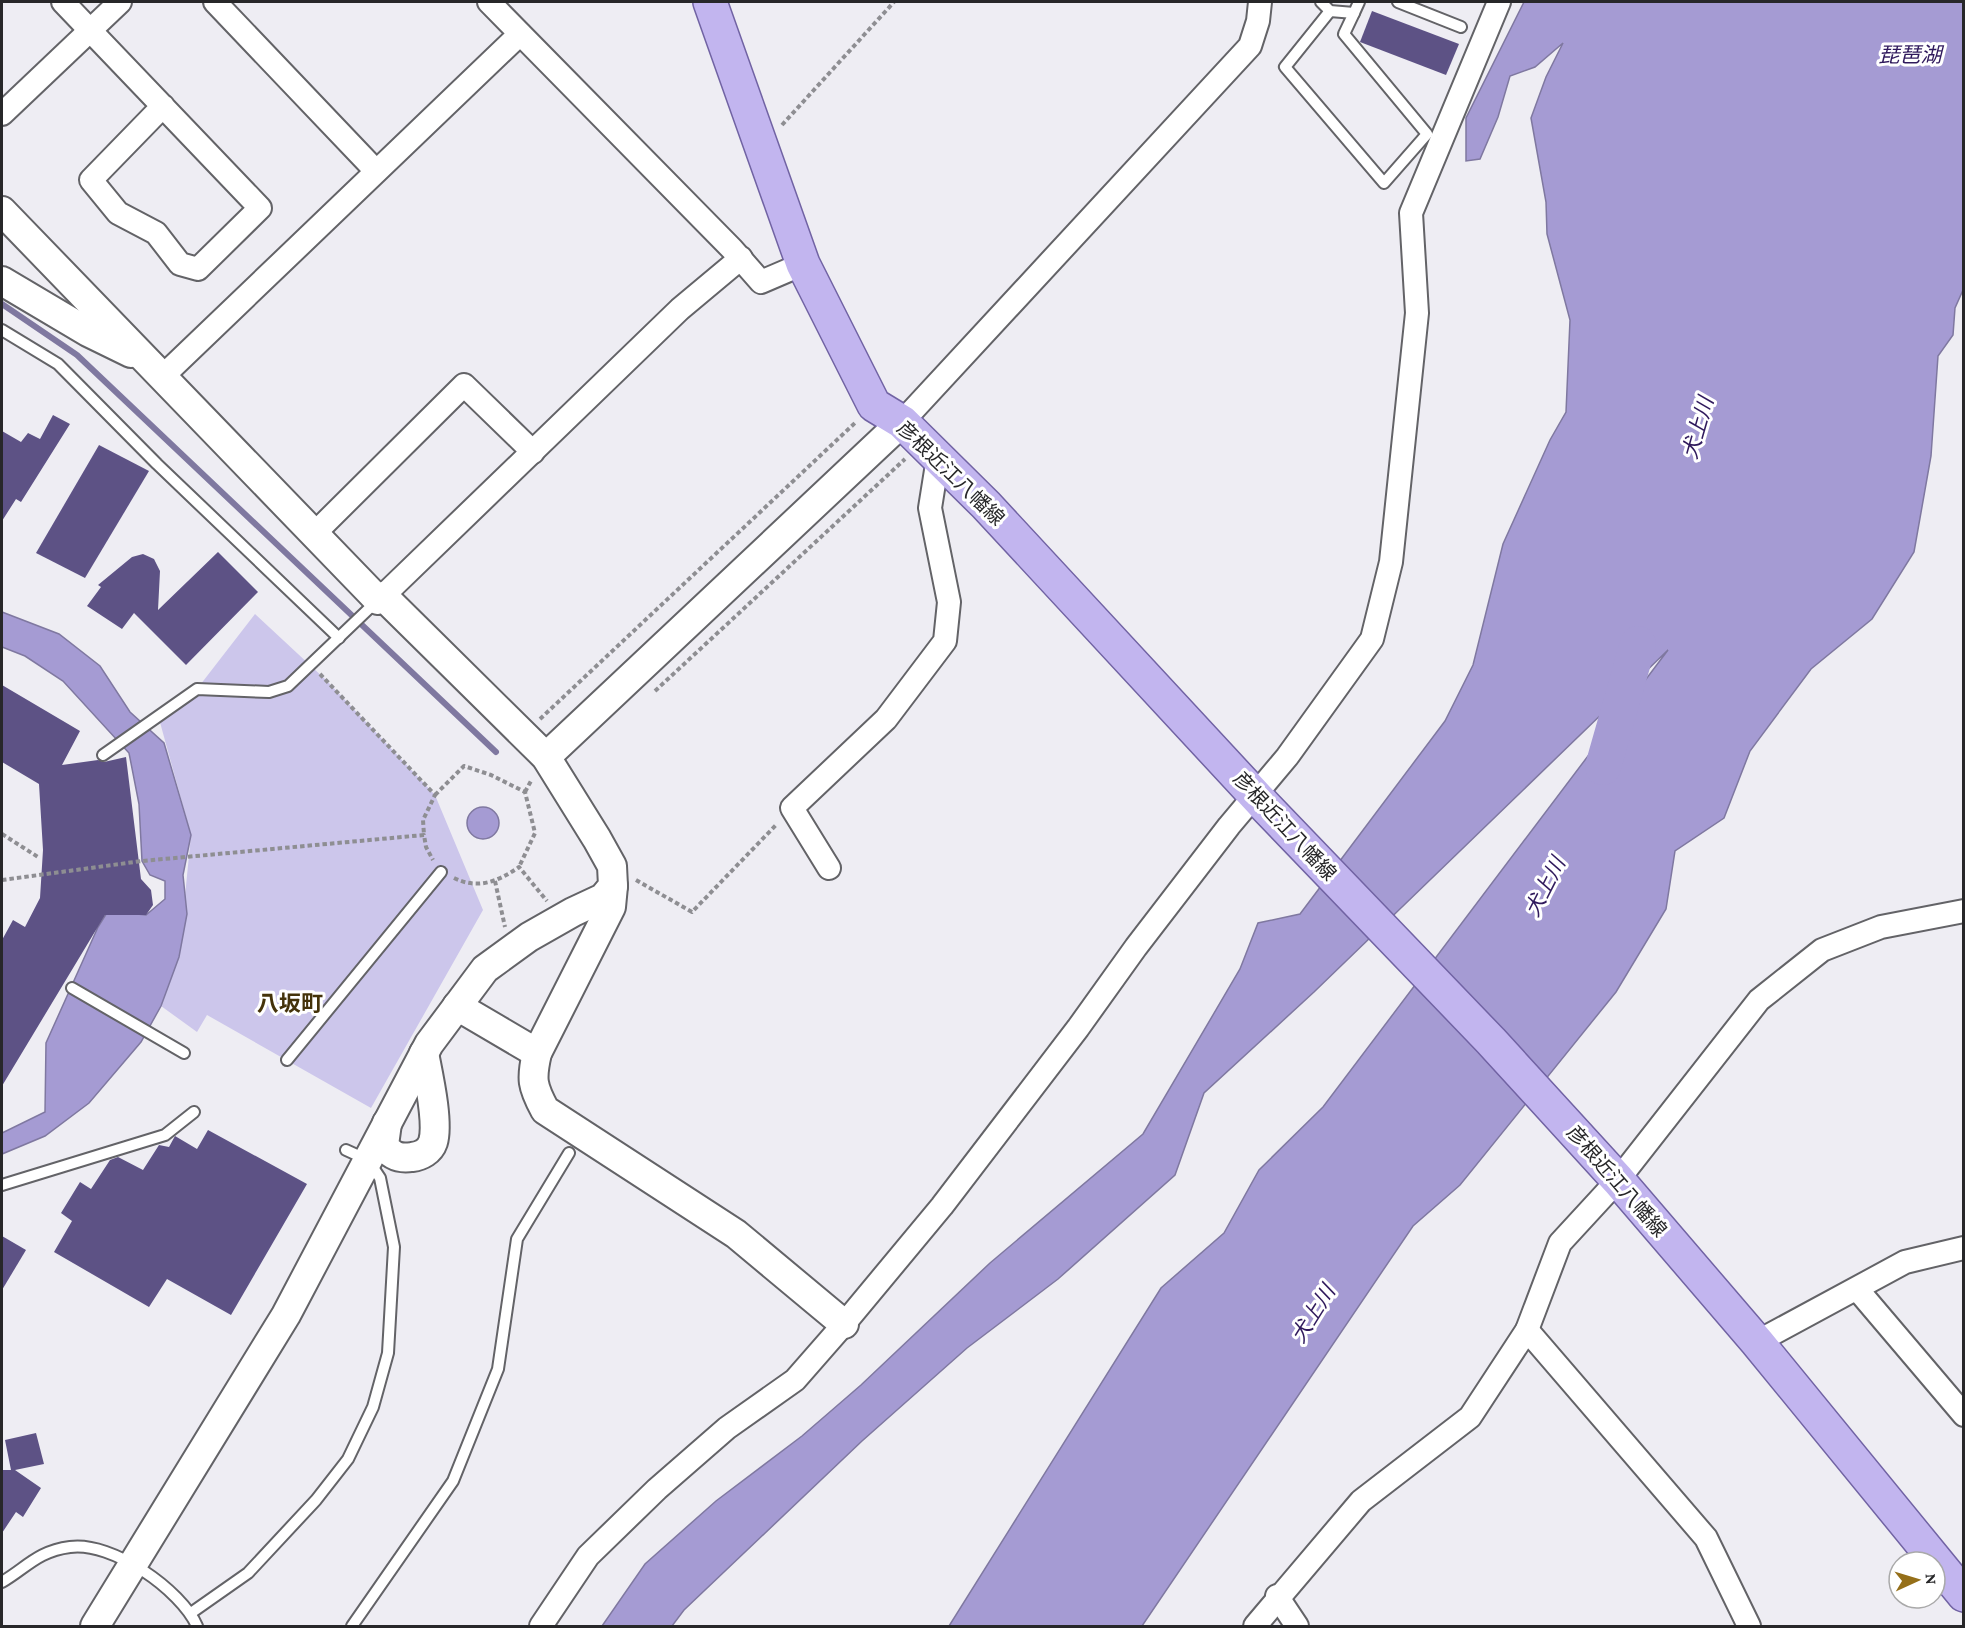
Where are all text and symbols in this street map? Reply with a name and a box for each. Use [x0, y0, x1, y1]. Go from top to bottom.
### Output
water label: 琵琶湖 [1879, 43, 1944, 67]
water label: 犬上川 [1678, 392, 1719, 462]
street label: 彦根近江八幡線 [893, 416, 1009, 530]
street label: 彦根近江八幡線 [1229, 767, 1341, 885]
water label: 犬上川 [1520, 852, 1571, 921]
district label: 八坂町 [257, 991, 323, 1016]
street label: 彦根近江八幡線 [1563, 1121, 1671, 1241]
water label: 犬上川 [1286, 1279, 1341, 1347]
north arrow [1887, 1550, 1947, 1610]
text: N [1923, 1573, 1940, 1585]

